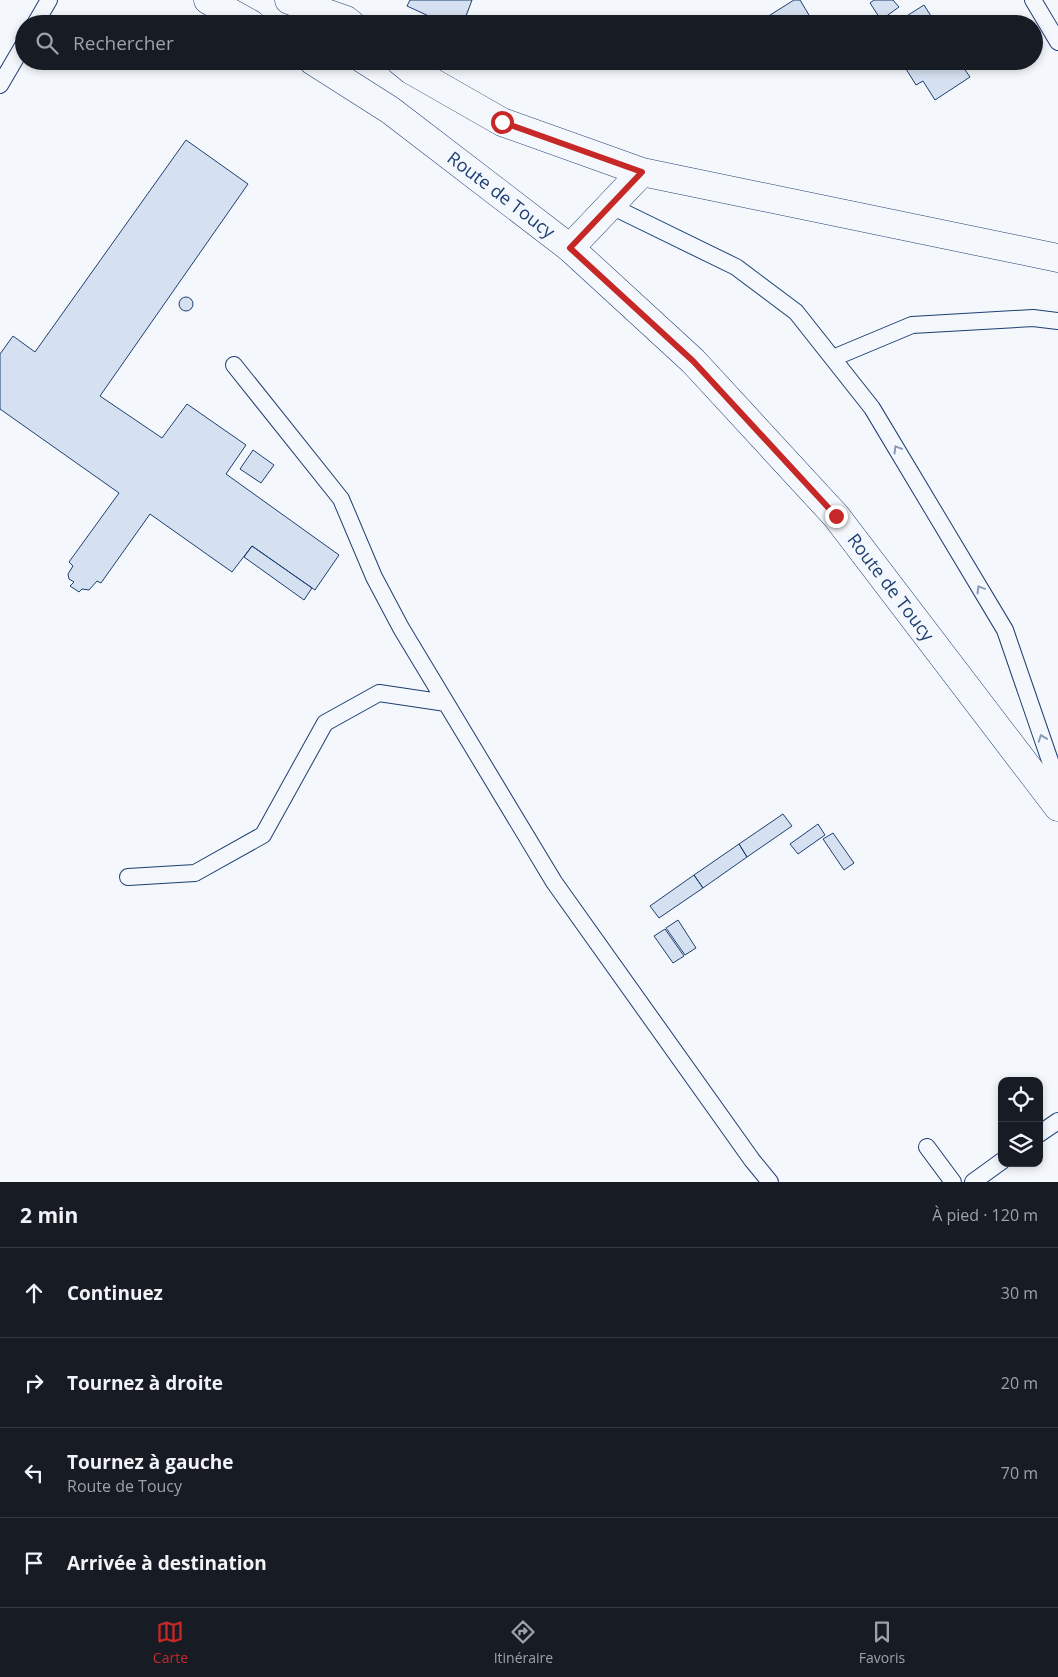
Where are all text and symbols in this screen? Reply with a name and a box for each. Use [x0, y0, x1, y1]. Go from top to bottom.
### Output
search box [15, 15, 1043, 70]
icon: search [33, 29, 61, 57]
text: Rechercher [73, 30, 174, 56]
route start [491, 111, 514, 134]
street label: Route de Toucy [443, 145, 561, 244]
one-way arrow [893, 446, 903, 455]
route end [825, 505, 848, 528]
street label: Route de Toucy [843, 528, 941, 646]
one-way arrow [977, 585, 987, 594]
one-way arrow [1038, 734, 1048, 743]
map controls [998, 1077, 1043, 1167]
button: locate [998, 1077, 1043, 1122]
button: layers [998, 1122, 1043, 1167]
text: 2 min [20, 1201, 78, 1229]
text: À pied · 120 m [932, 1204, 1038, 1226]
icon: ahead [20, 1279, 48, 1307]
text: Continuez [67, 1280, 163, 1306]
text: 30 m [1001, 1282, 1038, 1304]
icon: right [20, 1369, 48, 1397]
text: Tournez à droite [67, 1370, 223, 1396]
text: 20 m [1001, 1372, 1038, 1394]
text: Tournez à gauche [67, 1449, 233, 1475]
icon: left [20, 1459, 48, 1487]
text: 70 m [1001, 1462, 1038, 1484]
text: Route de Toucy [67, 1475, 182, 1497]
icon: arrive [20, 1549, 48, 1577]
text: Arrivée à destination [67, 1550, 267, 1576]
tab: Carte [153, 1618, 188, 1667]
tab: Itinéraire [494, 1618, 553, 1667]
tab: Favoris [859, 1618, 905, 1667]

